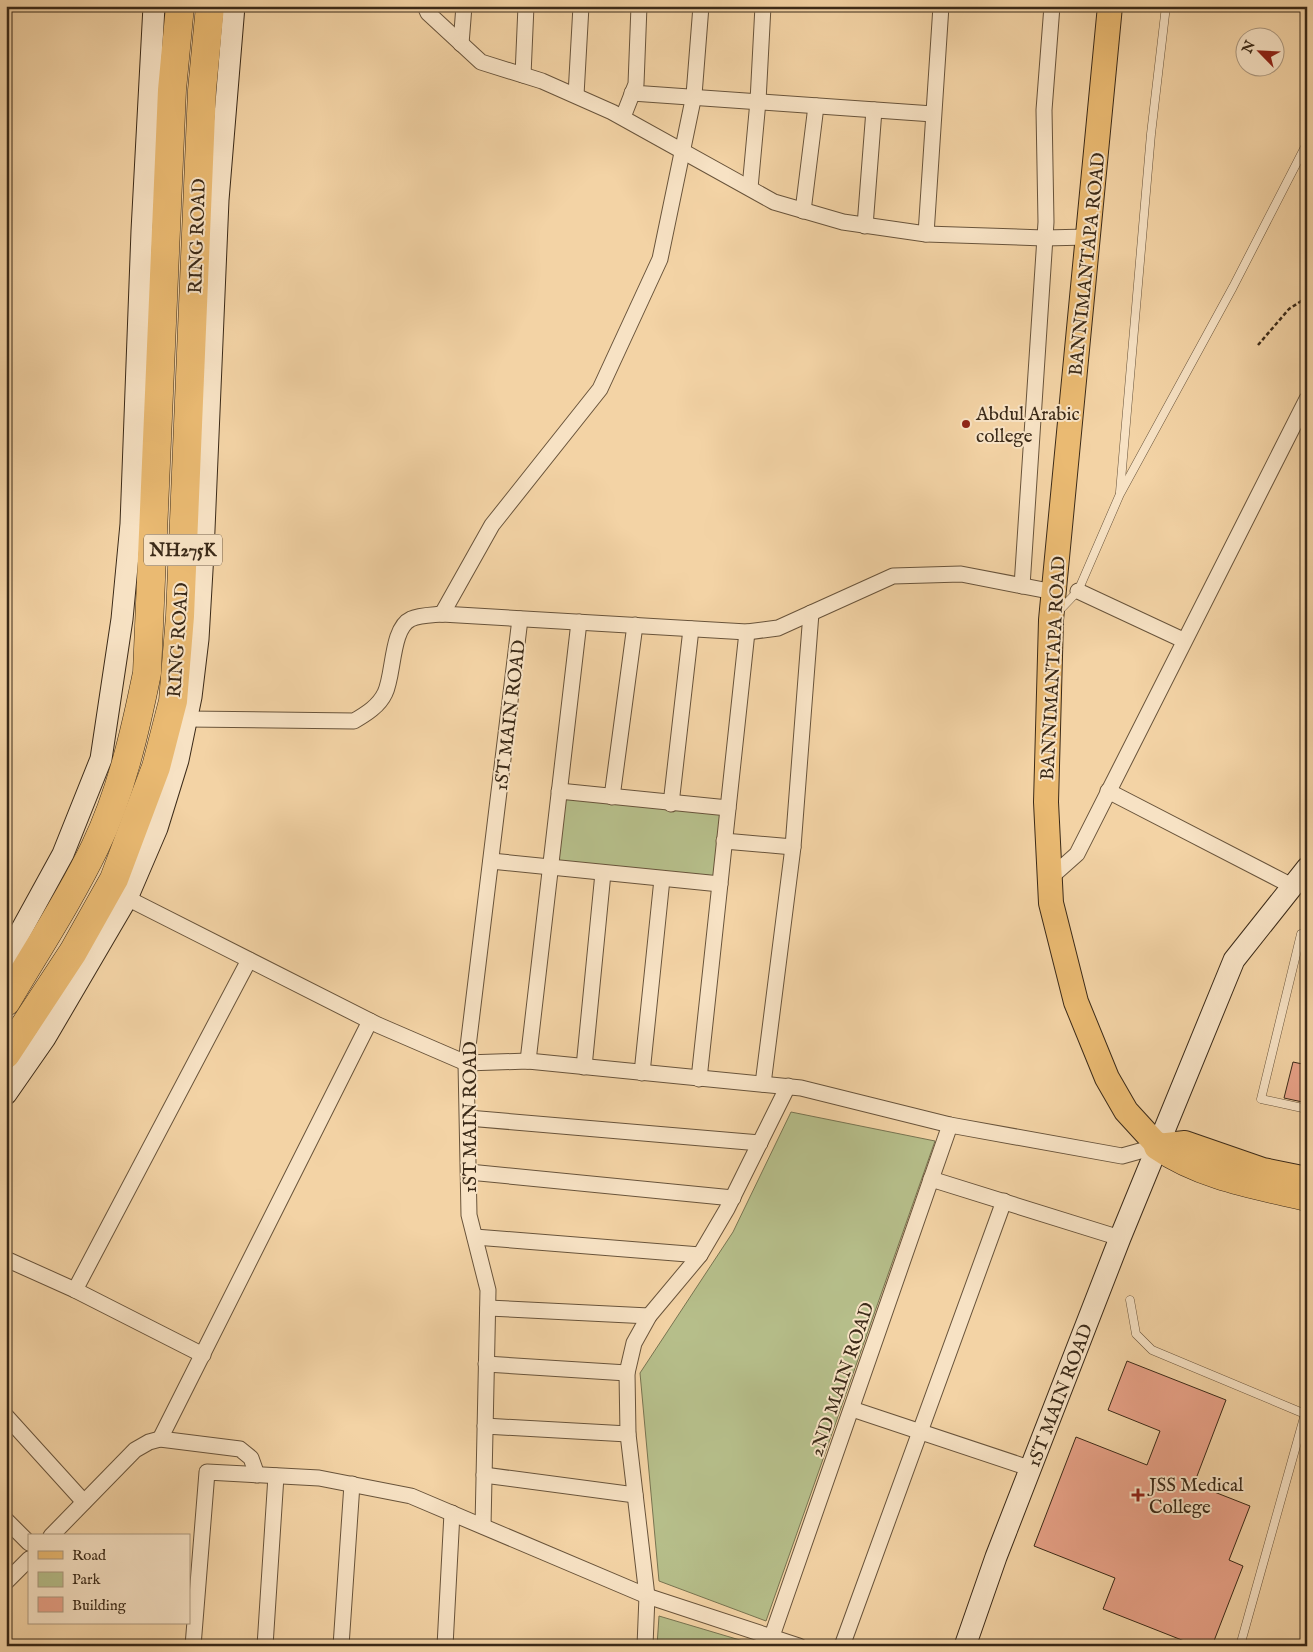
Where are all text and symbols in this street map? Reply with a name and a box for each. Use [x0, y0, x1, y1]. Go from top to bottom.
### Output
north arrow [1236, 28, 1286, 78]
text: N [1238, 38, 1260, 57]
street label: BANNIMANTAPA ROAD [1064, 151, 1112, 377]
street label: RING ROAD [184, 178, 212, 294]
place label: Abdul Arabic college [975, 403, 1080, 449]
marker: Abdul Arabic college [960, 418, 972, 430]
road number: NH275K [144, 534, 222, 566]
street label: BANNIMANTAPA ROAD [1036, 555, 1072, 781]
street label: RING ROAD [163, 582, 195, 699]
street label: 1ST MAIN ROAD [490, 638, 532, 792]
street label: 1ST MAIN ROAD [459, 1041, 483, 1193]
street label: 2ND MAIN ROAD [805, 1299, 881, 1460]
street label: 1ST MAIN ROAD [1022, 1321, 1099, 1471]
place label: JSS Medical College [1147, 1474, 1244, 1520]
marker: JSS Medical College [1131, 1488, 1145, 1502]
legend [28, 1534, 190, 1624]
text: Road [72, 1546, 107, 1565]
text: Park [72, 1570, 102, 1589]
text: Building [72, 1596, 127, 1615]

